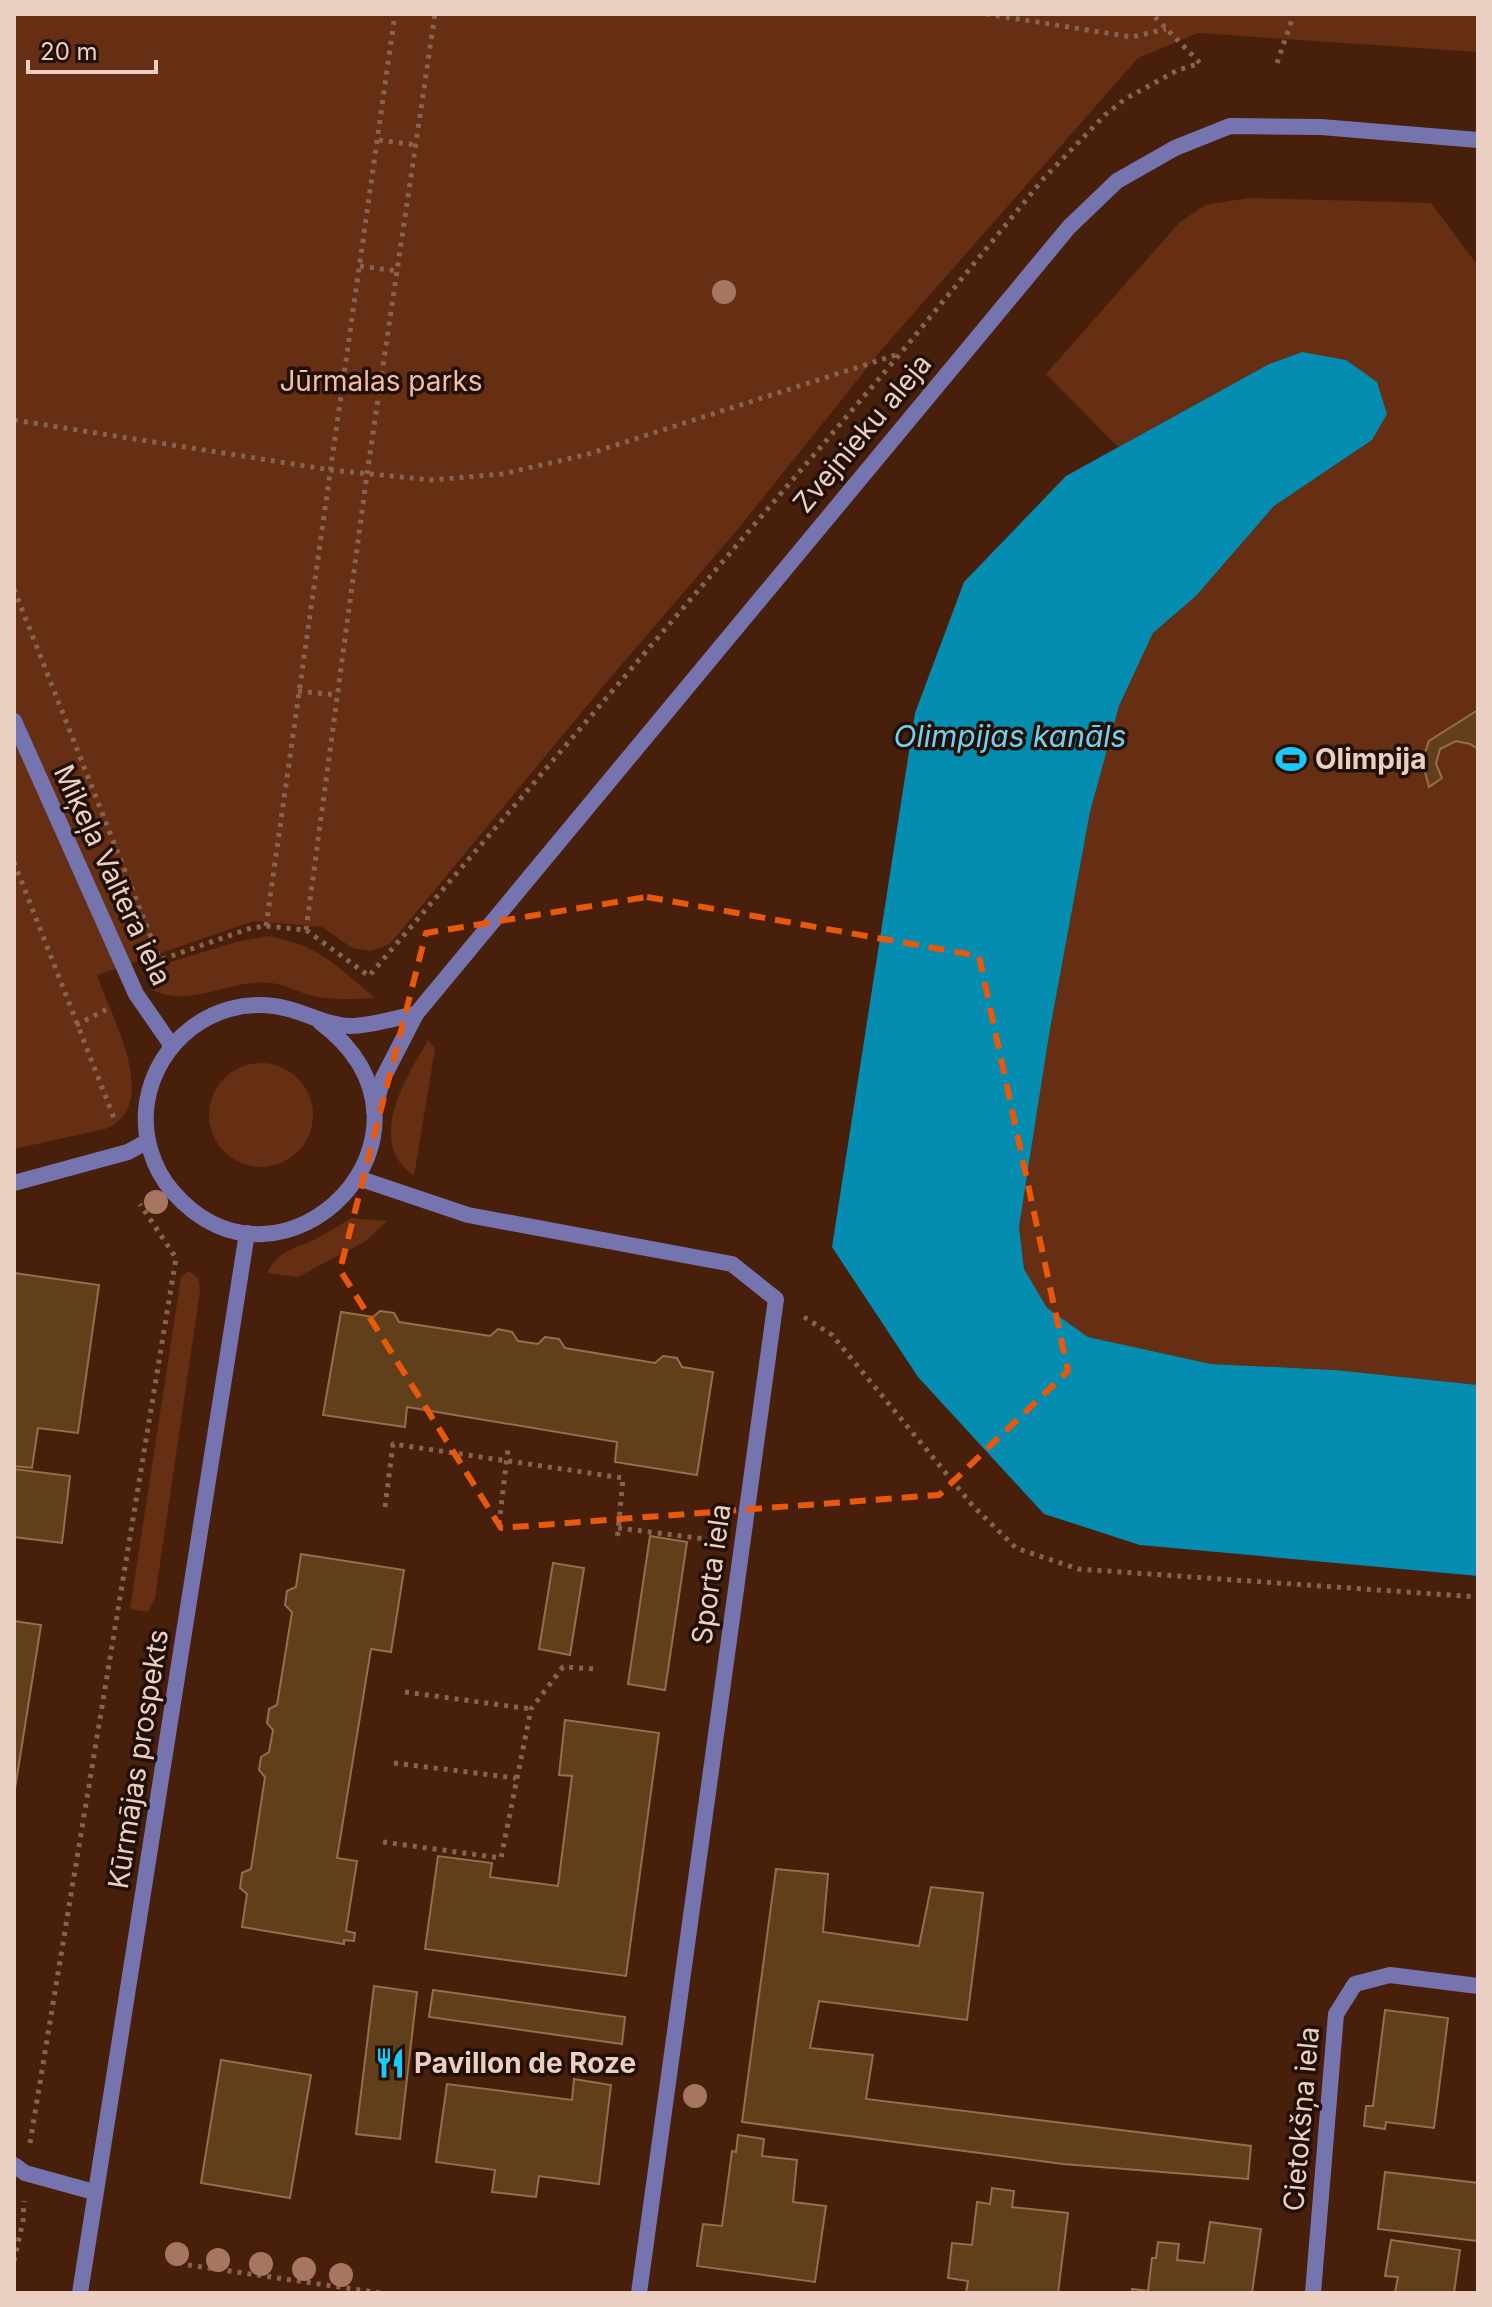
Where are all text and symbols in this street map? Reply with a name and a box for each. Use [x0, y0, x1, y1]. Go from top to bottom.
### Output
scale bar [28, 24, 156, 74]
text: 20 m [40, 37, 98, 66]
street label: Zvejnieku aleja [786, 347, 938, 519]
park label: Jūrmalas parks [279, 364, 483, 398]
water label: Olimpijas kanāls [894, 718, 1126, 754]
sports icon: Olimpija [1274, 742, 1308, 776]
place label: Olimpija [1315, 742, 1426, 776]
street label: Miķeļa Valtera iela [47, 759, 179, 991]
street label: Sporta iela [684, 1502, 738, 1646]
street label: Kūrmājas prospekts [101, 1627, 175, 1891]
street label: Cietokšņa iela [1276, 2025, 1326, 2213]
restaurant icon: Pavillon de Roze [373, 2046, 407, 2080]
place label: Pavillon de Roze [414, 2046, 636, 2080]

